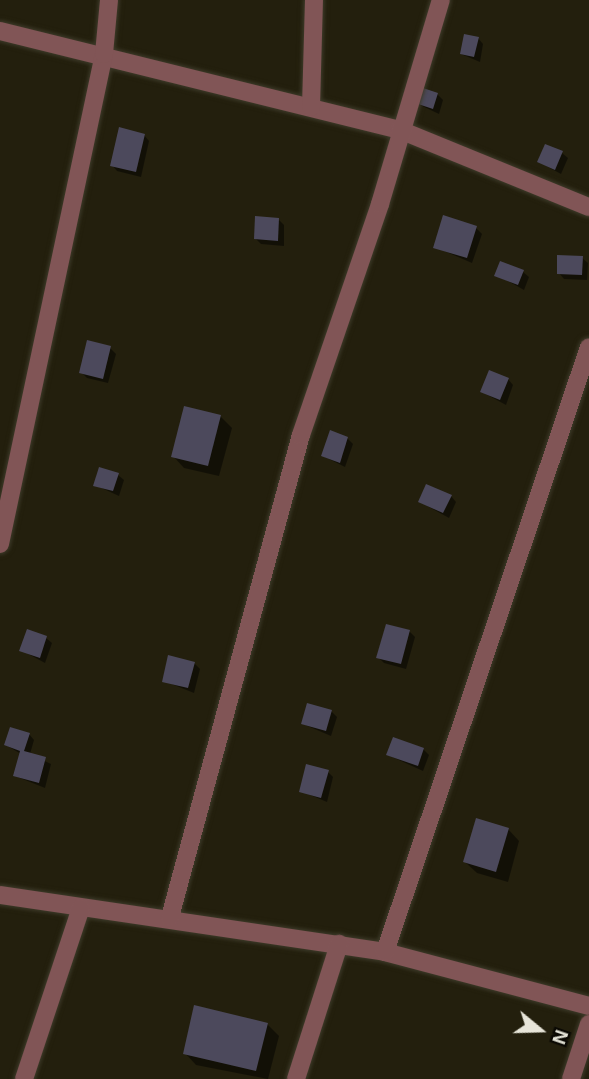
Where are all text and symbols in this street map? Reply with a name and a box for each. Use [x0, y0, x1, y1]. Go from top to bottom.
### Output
north arrow [505, 995, 575, 1065]
text: N [548, 1027, 572, 1047]

